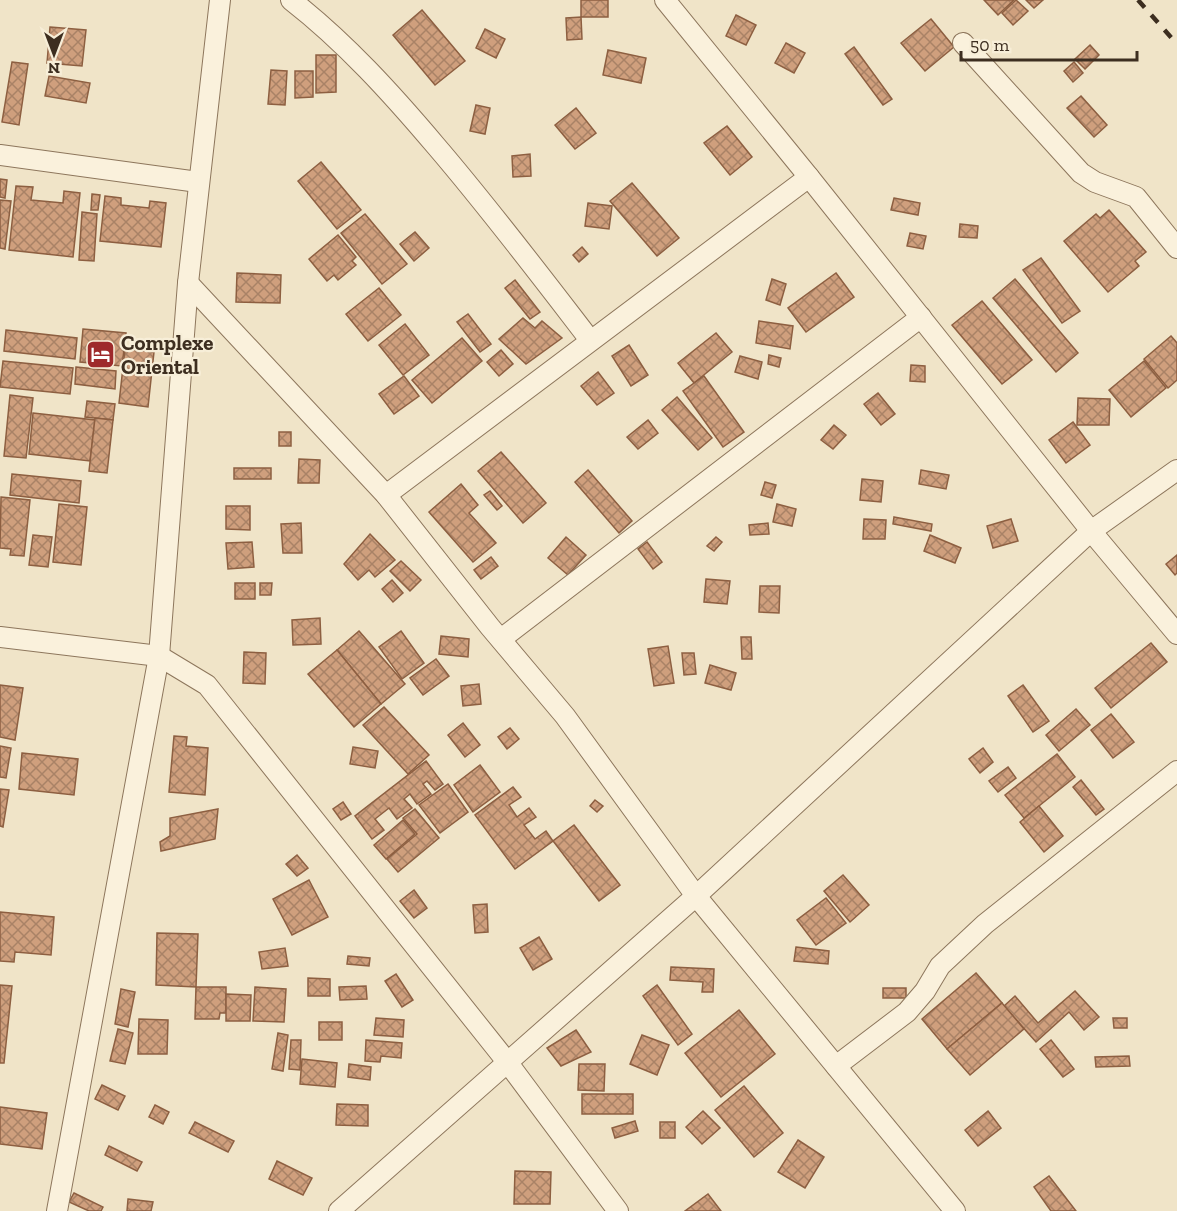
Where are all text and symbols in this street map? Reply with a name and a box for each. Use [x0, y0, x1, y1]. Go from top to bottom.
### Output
north arrow [24, 24, 84, 84]
scale bar [961, 24, 1136, 62]
text: 50 m [970, 34, 1010, 56]
text: N [48, 59, 60, 78]
place label: Complexe Oriental [121, 330, 213, 379]
hotel icon: Complexe Oriental [84, 339, 116, 371]

